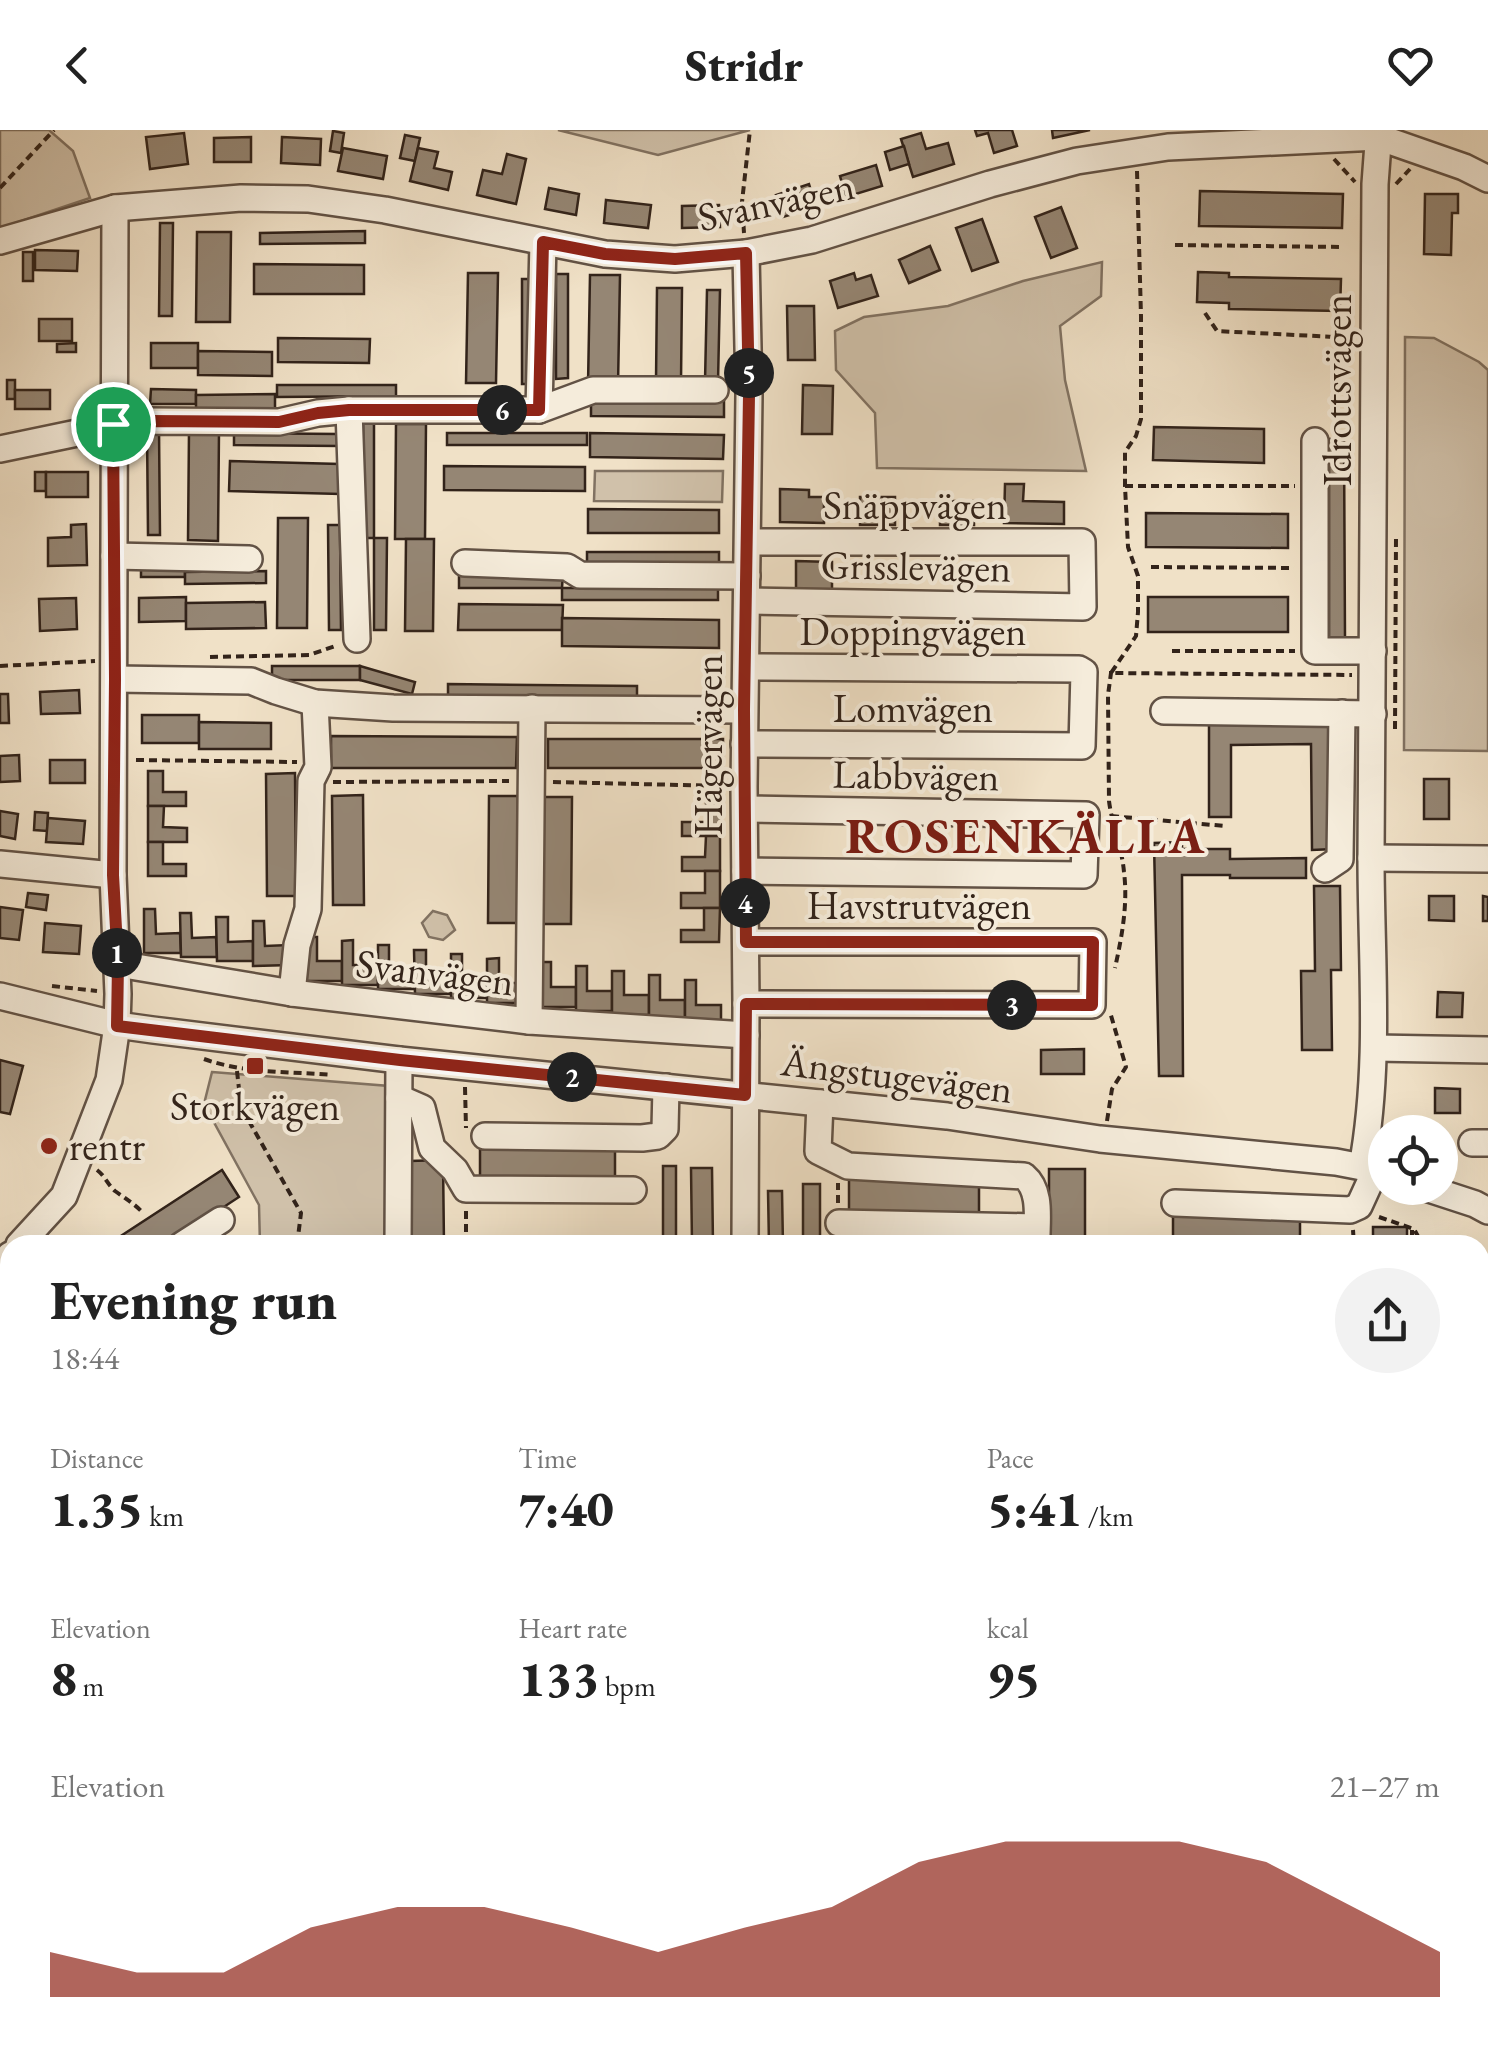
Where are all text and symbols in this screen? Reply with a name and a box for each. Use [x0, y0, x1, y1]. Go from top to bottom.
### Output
text: Stridr [685, 36, 803, 94]
icon: back [50, 38, 105, 93]
icon: heart [1383, 38, 1438, 93]
street label: Svanvägen [693, 159, 859, 243]
street label: Idrottsvägen [1311, 294, 1363, 486]
pin: 5 [724, 348, 774, 398]
text: 5 [742, 355, 756, 391]
pin [71, 382, 156, 467]
pin: 6 [477, 385, 527, 435]
text: 6 [495, 392, 509, 428]
icon: arrive [86, 397, 141, 452]
street label: Snäppvägen [823, 479, 1007, 531]
street label: Grisslevägen [820, 538, 1012, 594]
street label: Doppingvägen [800, 605, 1026, 657]
street label: Hägervägen [682, 654, 734, 836]
street label: Lomvägen [833, 682, 993, 734]
street label: Labbvägen [832, 748, 1000, 802]
district label: ROSENKÄLLA [845, 803, 1207, 868]
pin: 4 [720, 878, 770, 928]
street label: Havstrutvägen [807, 879, 1031, 931]
text: 4 [738, 885, 752, 921]
pin: 1 [92, 928, 142, 978]
text: 1 [110, 935, 124, 971]
street label: Svanvägen [353, 937, 517, 1007]
pin: 3 [987, 980, 1037, 1030]
text: 3 [1005, 987, 1019, 1023]
street label: Ängstugevägen [777, 1035, 1016, 1115]
pin: 2 [547, 1052, 597, 1102]
marker: Storkvägen [244, 1055, 266, 1077]
text: 2 [565, 1059, 579, 1095]
place label: Storkvägen [170, 1080, 340, 1132]
map controls [1368, 1115, 1458, 1205]
button: locate [1368, 1115, 1458, 1205]
place label: rentr [69, 1120, 146, 1172]
marker: rentr [38, 1135, 60, 1157]
text: Evening run [50, 1264, 337, 1335]
button: share [1335, 1268, 1440, 1373]
text: 18:44 [50, 1337, 119, 1379]
text: Distance [50, 1440, 144, 1476]
text: Time [518, 1440, 577, 1476]
text: Pace [987, 1440, 1034, 1476]
text: 1.35 [50, 1476, 144, 1541]
text: 7:40 [518, 1476, 614, 1541]
text: 5:41 [987, 1476, 1082, 1541]
text: km [144, 1498, 184, 1534]
text: /km [1082, 1498, 1134, 1534]
text: Elevation [50, 1610, 151, 1646]
text: Heart rate [518, 1610, 627, 1646]
text: kcal [987, 1610, 1029, 1646]
text: 8 [50, 1646, 77, 1711]
text: 133 [518, 1646, 599, 1711]
text: 95 [987, 1646, 1041, 1711]
text: m [77, 1668, 104, 1704]
text: bpm [599, 1668, 656, 1704]
text: Elevation [50, 1765, 165, 1807]
text: 21–27 m [1330, 1765, 1440, 1807]

